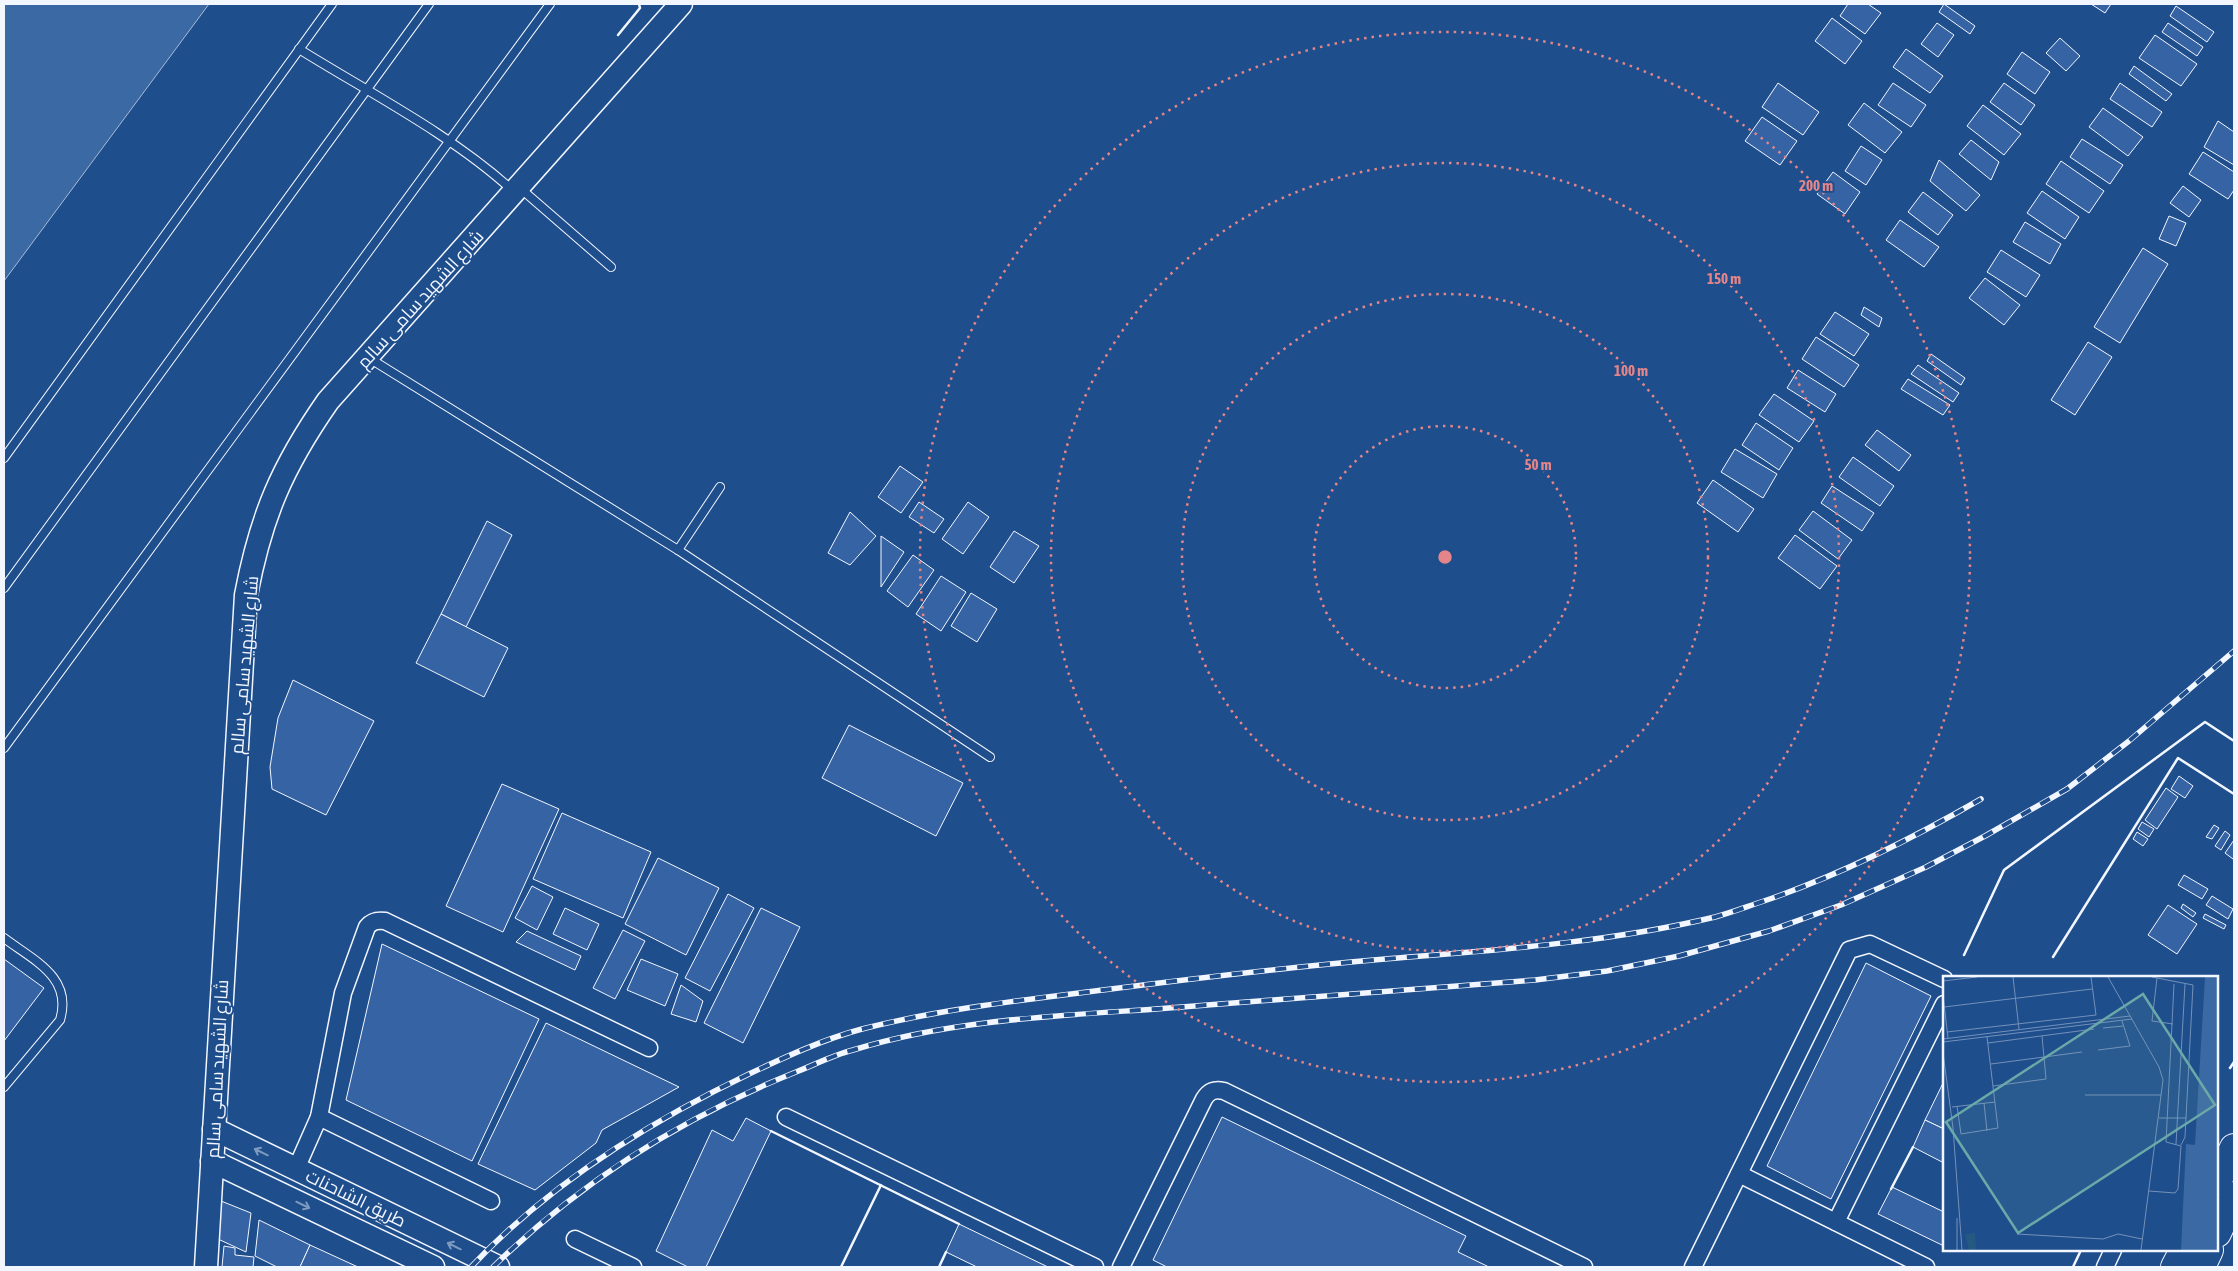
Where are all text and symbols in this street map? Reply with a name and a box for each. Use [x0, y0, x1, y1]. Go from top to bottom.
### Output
text: 200 m [1799, 177, 1833, 194]
street label: شارع الشهيد سامى سالم [352, 225, 489, 374]
text: 150 m [1707, 270, 1741, 287]
text: 100 m [1614, 362, 1648, 379]
text: 50 m [1525, 456, 1552, 473]
centre of rings [1436, 548, 1454, 566]
street label: شارع الشهيد سامى سالم [226, 575, 264, 755]
inset map [1943, 976, 2218, 1251]
street label: شارع الشهيد سامى سالم [202, 979, 234, 1159]
one-way arrow [253, 1147, 268, 1157]
street label: طريق الشاحنات [302, 1165, 410, 1233]
one-way arrow [295, 1200, 310, 1210]
one-way arrow [447, 1241, 462, 1250]

